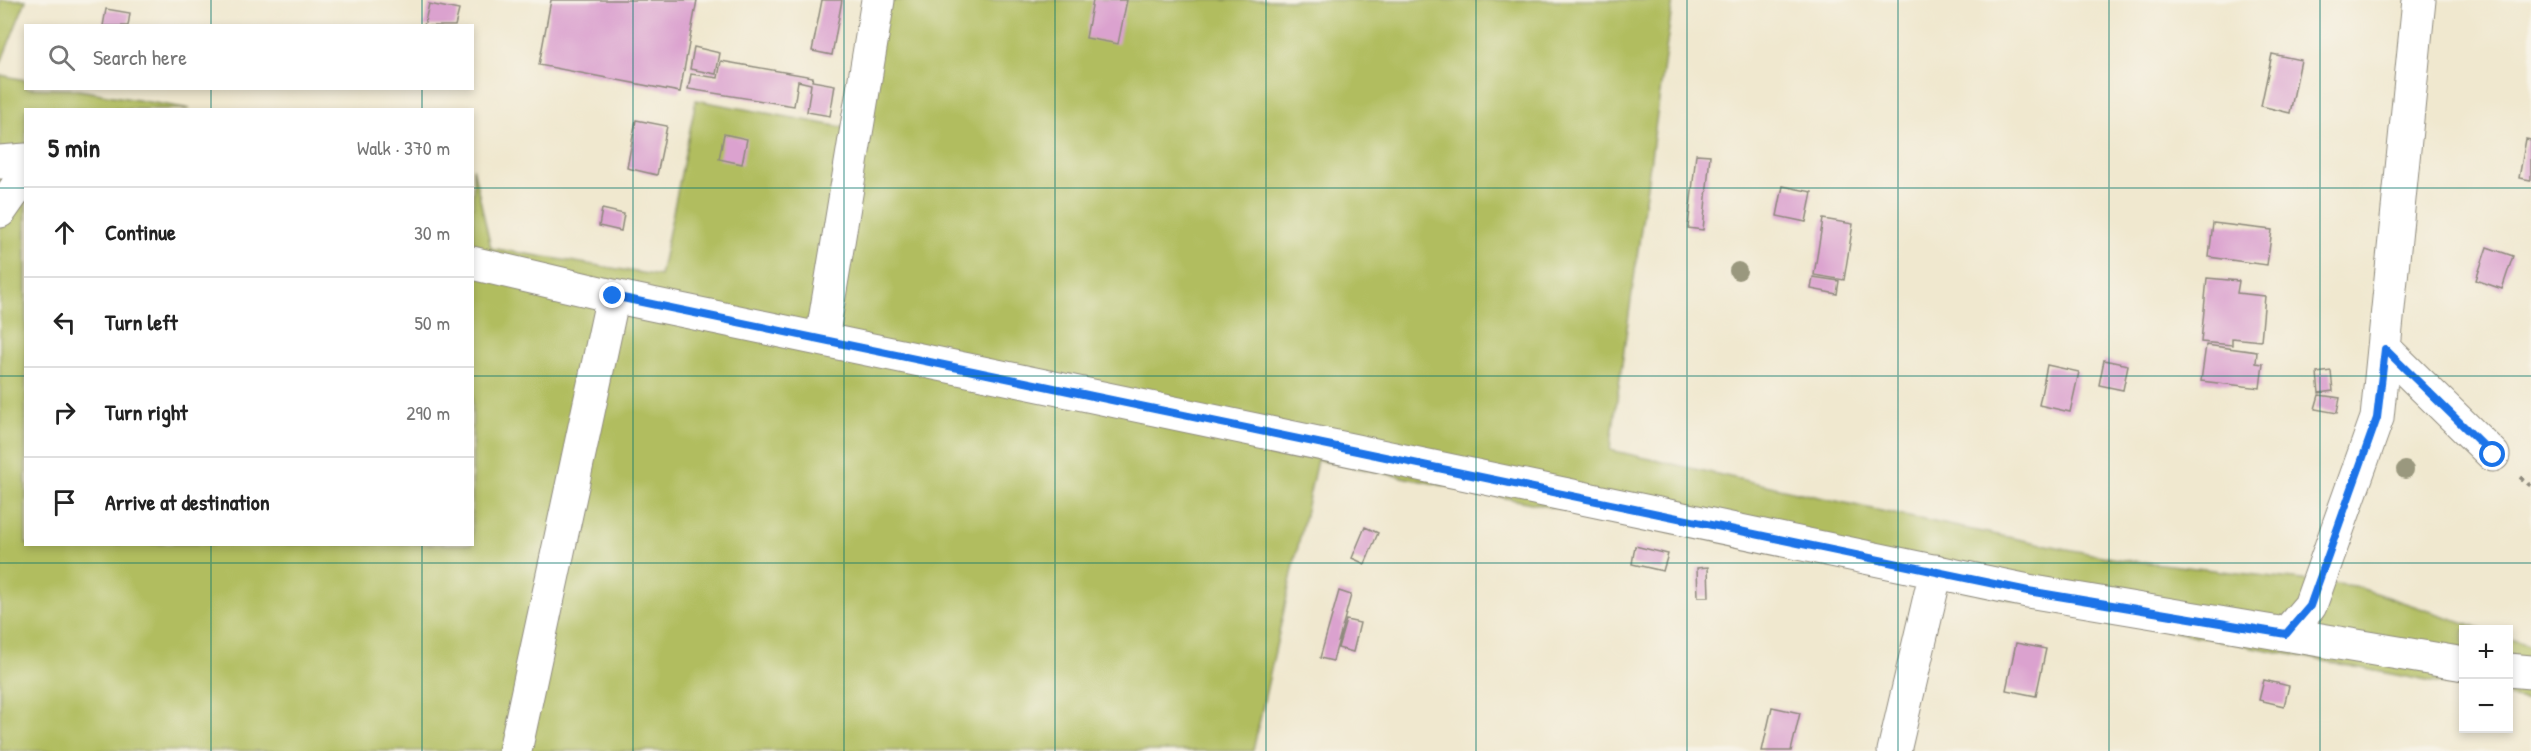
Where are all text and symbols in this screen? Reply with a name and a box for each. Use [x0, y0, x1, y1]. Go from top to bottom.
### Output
search box [24, 24, 474, 90]
icon: search [45, 41, 78, 74]
text: Search here [93, 42, 187, 72]
text: 5 min [48, 130, 100, 165]
text: Walk · 370 m [357, 134, 450, 161]
icon: ahead [48, 216, 81, 249]
text: Continue [105, 217, 176, 247]
text: 30 m [414, 219, 450, 246]
route end [599, 282, 625, 308]
icon: left [48, 306, 81, 339]
text: Turn left [105, 307, 178, 337]
text: 50 m [414, 309, 450, 336]
icon: right [48, 396, 81, 429]
text: Turn right [105, 397, 188, 427]
text: 290 m [406, 399, 450, 426]
route start [2479, 441, 2505, 467]
icon: arrive [48, 486, 81, 519]
text: Arrive at destination [105, 487, 270, 517]
map controls [2459, 625, 2513, 733]
button: + [2459, 625, 2513, 679]
button: − [2459, 679, 2513, 733]

